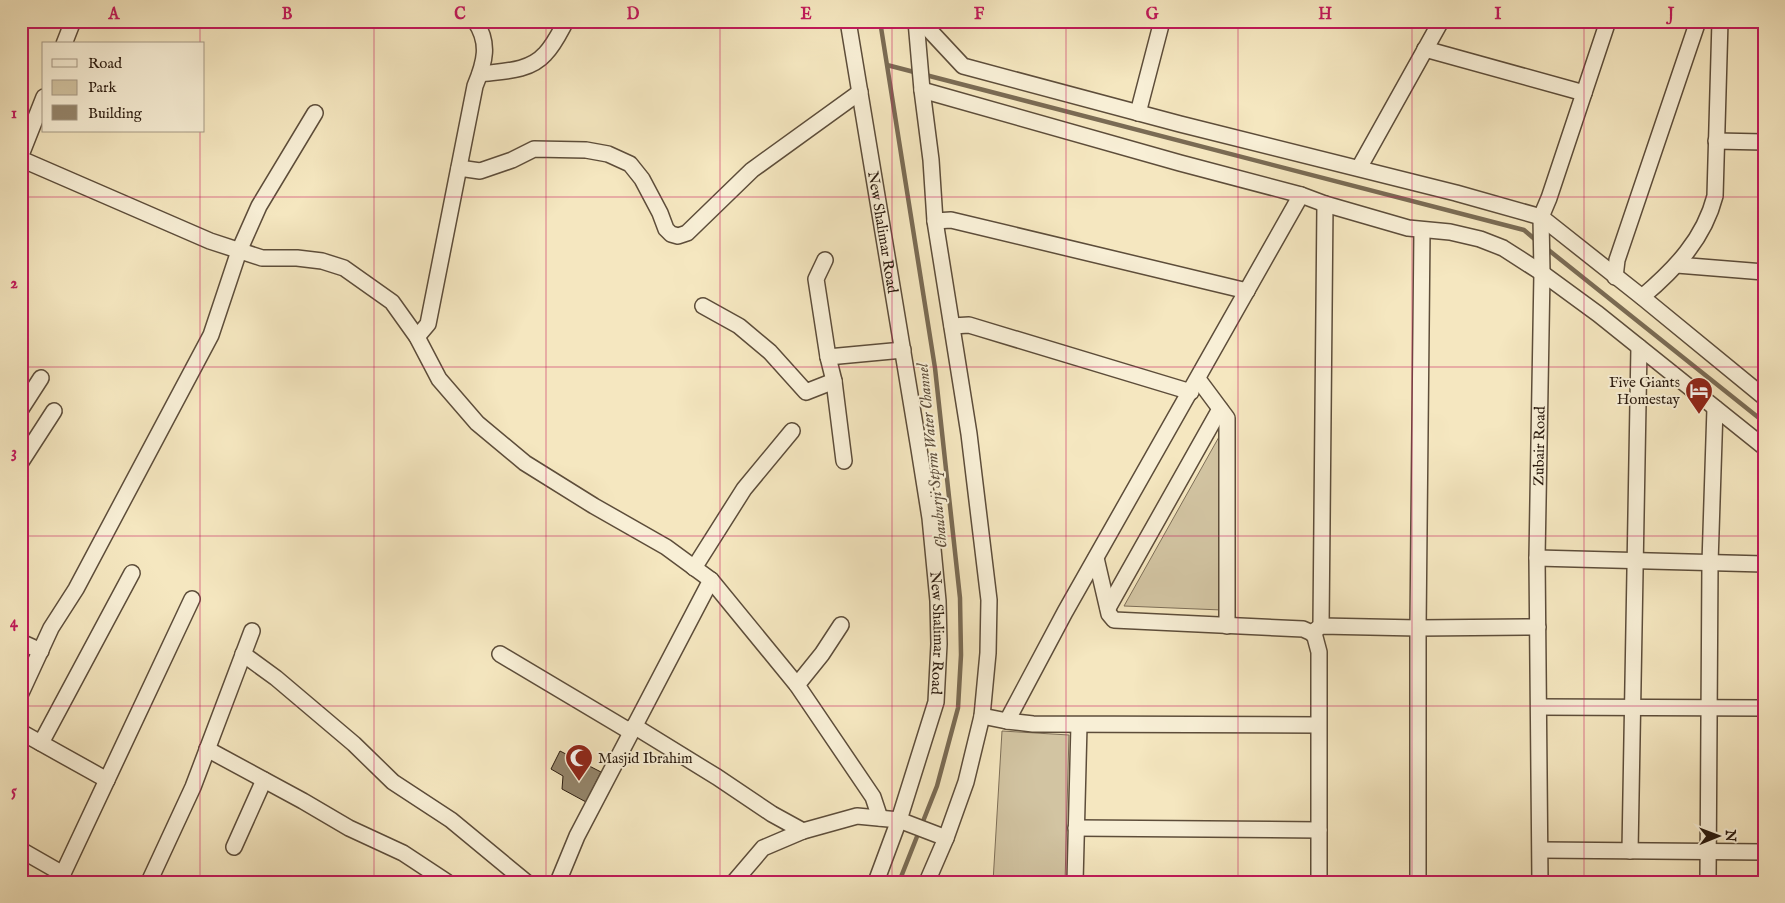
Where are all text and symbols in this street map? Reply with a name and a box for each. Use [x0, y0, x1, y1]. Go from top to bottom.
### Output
text: A [108, 5, 121, 25]
text: B [282, 5, 293, 25]
text: C [454, 5, 466, 25]
text: D [627, 5, 640, 25]
text: E [800, 5, 812, 25]
text: F [974, 5, 985, 25]
text: G [1146, 5, 1159, 25]
text: H [1318, 5, 1332, 25]
text: I [1495, 5, 1502, 25]
text: J [1666, 5, 1675, 25]
legend [42, 42, 205, 132]
text: Road [88, 54, 123, 73]
text: Park [88, 78, 118, 97]
text: 1 [11, 104, 17, 124]
text: Building [88, 104, 143, 123]
street label: New Shalimar Road [863, 170, 902, 296]
text: 2 [10, 274, 18, 294]
water label: Chauburji Stprm Water Channel [913, 361, 953, 549]
place label: Five Giants Homestay [1609, 373, 1681, 409]
hotel icon: Five Giants Homestay [1684, 376, 1714, 415]
street label: Zubair Road [1529, 405, 1550, 486]
text: 3 [11, 443, 17, 463]
street label: New Shalimar Road [925, 570, 948, 696]
text: 4 [10, 613, 19, 633]
mosque icon: Masjid Ibrahim [564, 743, 594, 782]
place label: Masjid Ibrahim [598, 749, 693, 768]
text: 5 [11, 782, 17, 802]
north arrow [1692, 810, 1742, 860]
text: N [1721, 829, 1739, 842]

